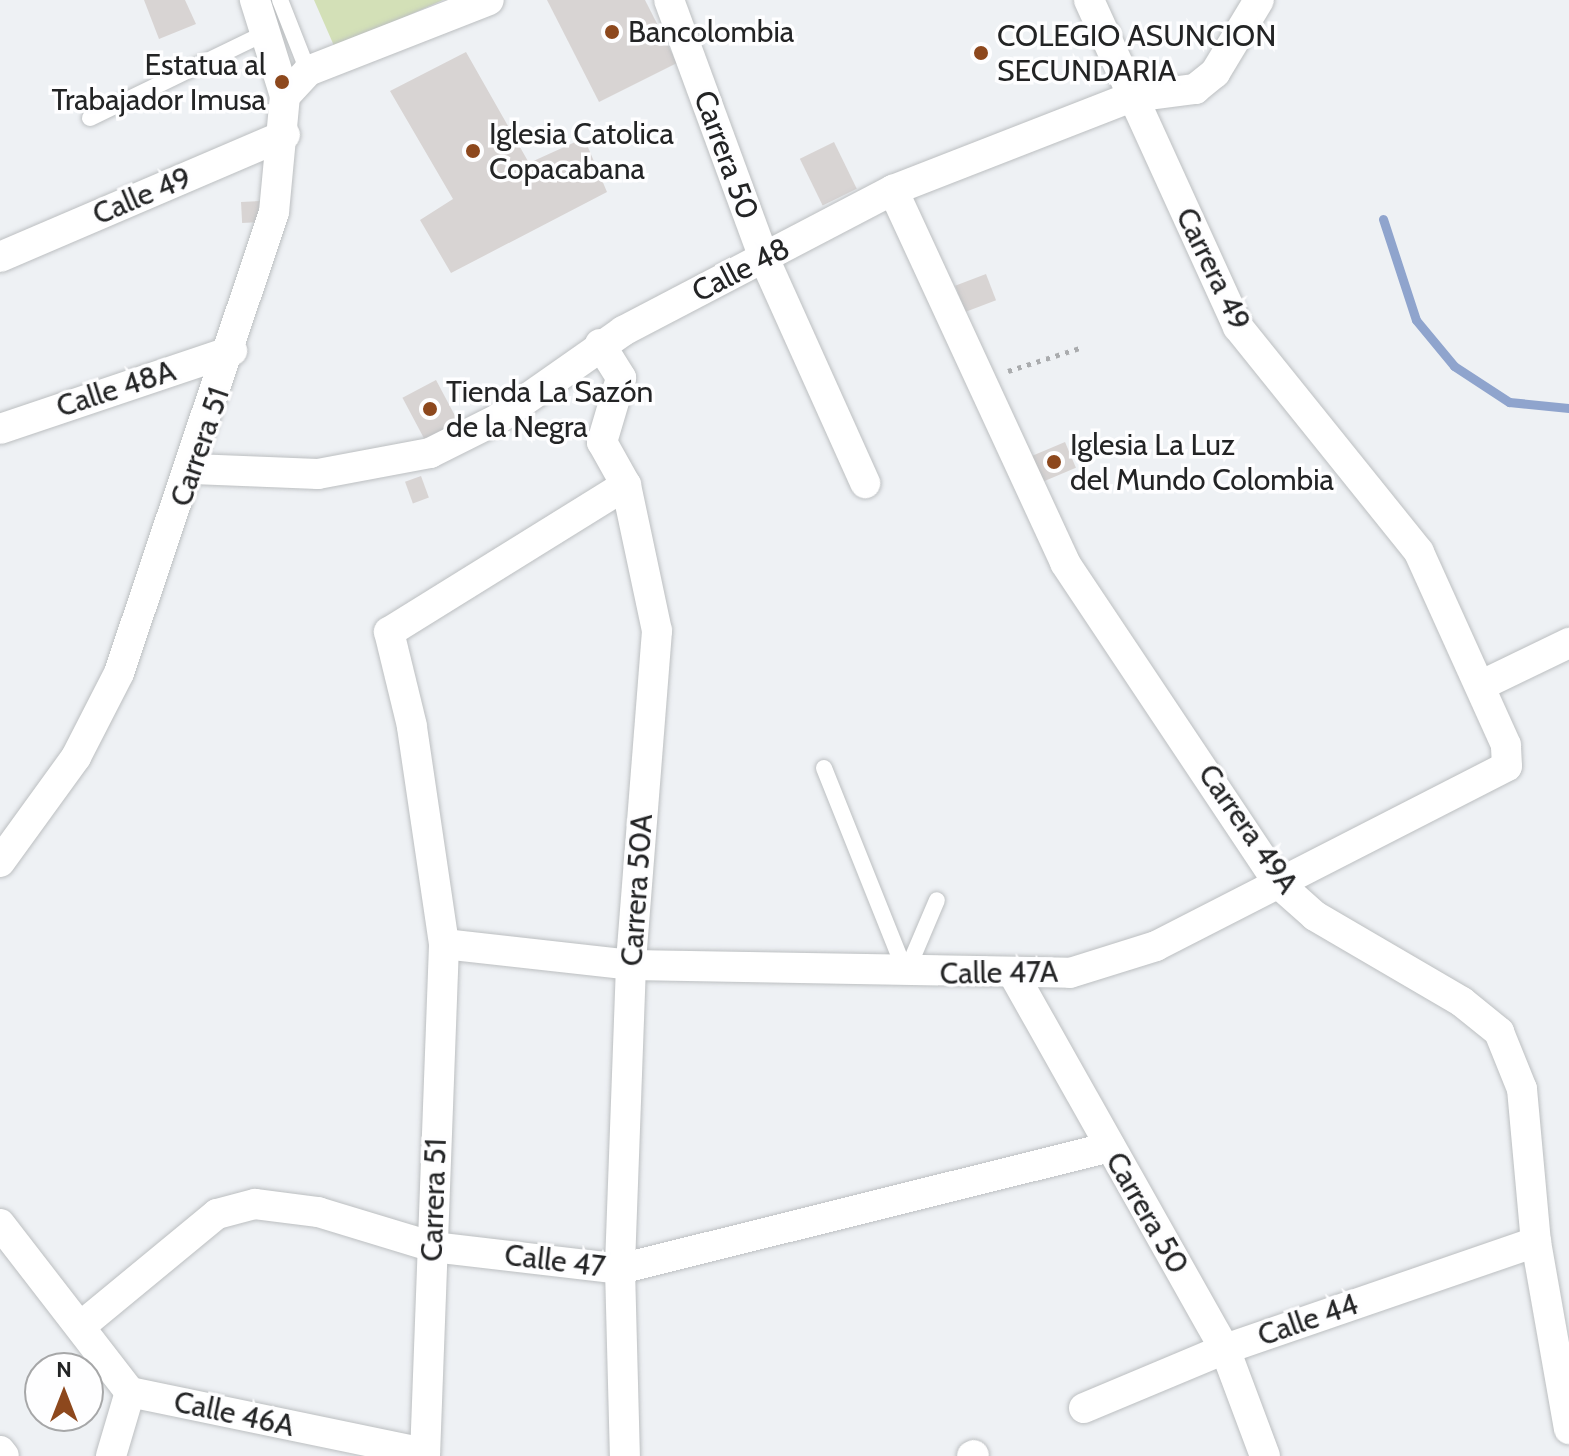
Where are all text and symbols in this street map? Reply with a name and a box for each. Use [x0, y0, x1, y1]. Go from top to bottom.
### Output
place label: Bancolombia [628, 14, 794, 50]
place label: COLEGIO ASUNCION SECUNDARIA [997, 18, 1276, 88]
marker: Bancolombia [603, 23, 621, 41]
marker: COLEGIO ASUNCION SECUNDARIA [972, 44, 990, 62]
place label: Estatua al Trabajador Imusa [52, 47, 266, 118]
marker: Estatua al Trabajador Imusa [273, 73, 291, 91]
street label: Carrera 50 [686, 86, 766, 224]
place label: Iglesia Catolica Copacabana [489, 116, 674, 186]
marker: Iglesia Catolica Copacabana [464, 142, 482, 160]
street label: Calle 49 [87, 159, 197, 233]
street label: Carrera 49 [1168, 202, 1258, 336]
street label: Calle 48 [686, 230, 796, 310]
street label: Calle 48A [52, 353, 180, 425]
place label: Tienda La Sazón de la Negra [446, 374, 653, 444]
street label: Carrera 51 [163, 383, 237, 511]
marker: Tienda La Sazón de la Negra [421, 400, 439, 418]
place label: Iglesia La Luz del Mundo Colombia [1070, 427, 1334, 498]
marker: Iglesia La Luz del Mundo Colombia [1045, 453, 1063, 471]
street label: Carrera 49A [1190, 757, 1306, 901]
street label: Carrera 50A [614, 813, 660, 967]
street label: Calle 47A [939, 954, 1059, 992]
street label: Carrera 51 [414, 1138, 454, 1262]
street label: Carrera 50 [1098, 1146, 1196, 1280]
street label: Calle 47 [502, 1237, 608, 1285]
street label: Calle 44 [1253, 1286, 1363, 1354]
north arrow [24, 1352, 104, 1432]
text: N [56, 1356, 72, 1383]
street label: Calle 46A [171, 1384, 297, 1444]

